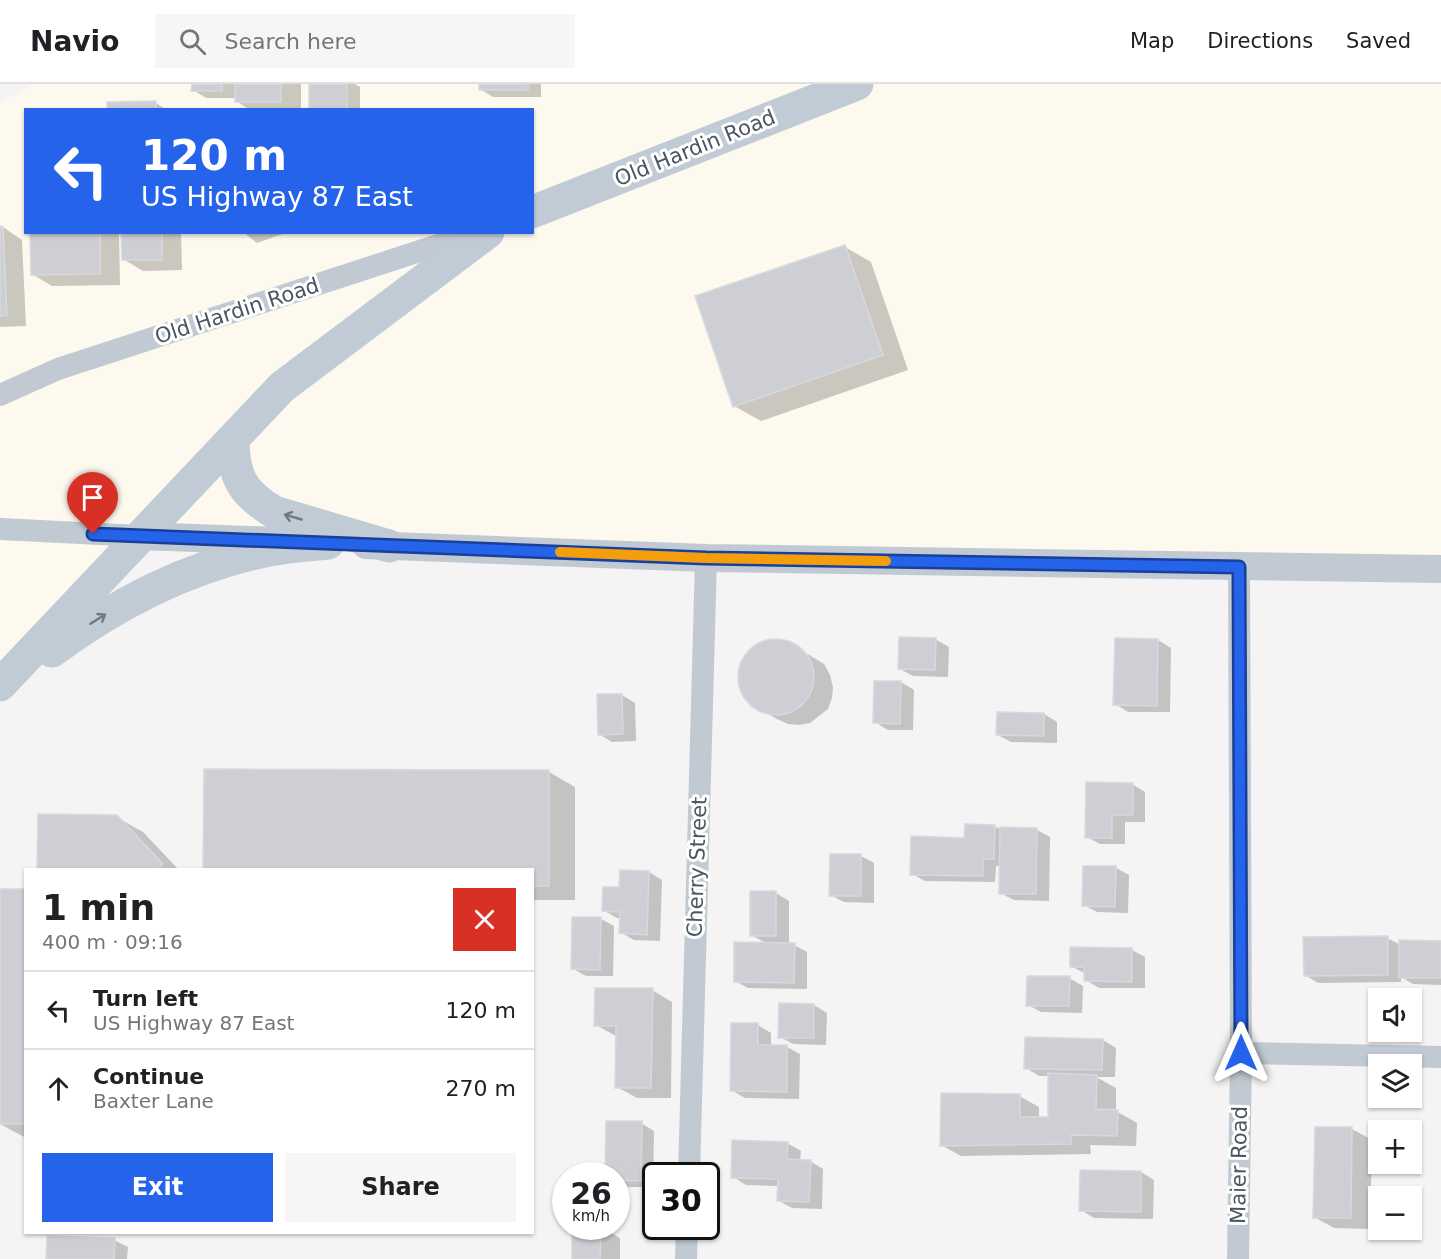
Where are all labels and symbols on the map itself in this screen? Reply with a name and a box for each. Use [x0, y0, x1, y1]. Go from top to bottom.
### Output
street label: Old Hardin Road [611, 105, 779, 191]
street label: Old Hardin Road [152, 273, 322, 349]
pin [67, 472, 118, 534]
one-way arrow [284, 511, 303, 523]
one-way arrow [89, 612, 106, 624]
street label: Cherry Street [683, 796, 711, 938]
position arrow [1209, 1021, 1273, 1085]
street label: Maier Road [1226, 1106, 1252, 1224]
speed limit sign: 30 [642, 1162, 720, 1240]

